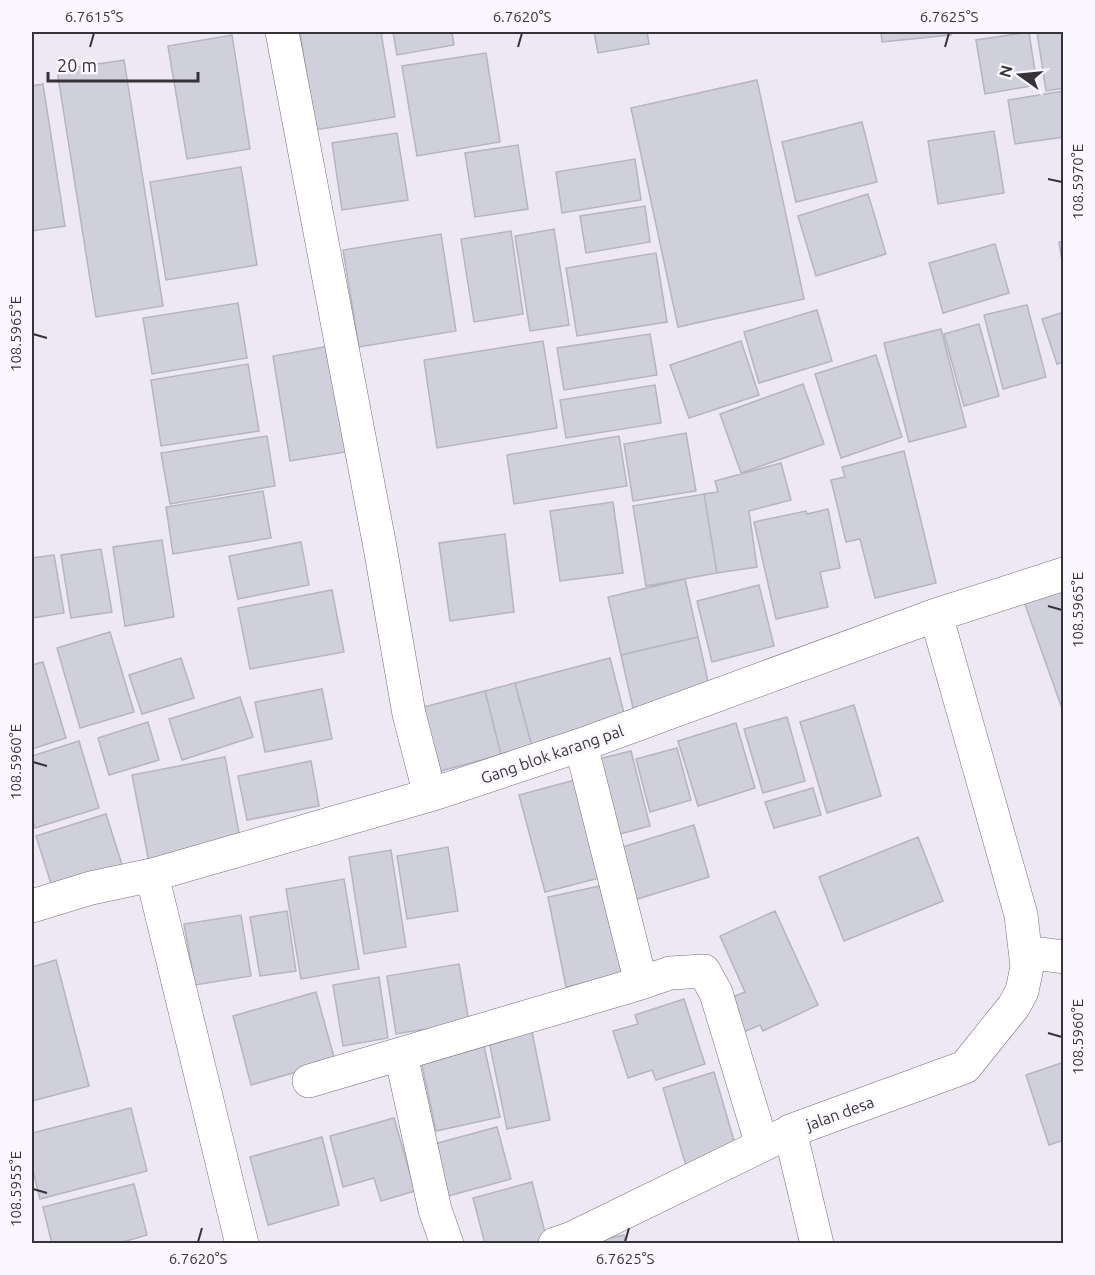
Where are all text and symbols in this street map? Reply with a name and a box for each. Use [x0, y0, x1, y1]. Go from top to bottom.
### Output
text: 6.7615°S [65, 8, 123, 25]
text: 6.7620°S [493, 8, 551, 25]
text: 6.7625°S [920, 8, 978, 25]
scale bar [48, 45, 198, 83]
north arrow [990, 45, 1050, 105]
text: 20 m [57, 55, 97, 75]
text: N [995, 63, 1016, 79]
text: 108.5970°E [1069, 144, 1086, 220]
text: 108.5965°E [7, 296, 24, 372]
text: 108.5965°E [1069, 572, 1086, 648]
street label: Gang blok karang pal [478, 721, 626, 787]
text: 108.5960°E [7, 724, 24, 800]
text: 108.5960°E [1069, 999, 1086, 1075]
street label: jalan desa [802, 1092, 876, 1134]
text: 108.5955°E [7, 1151, 24, 1227]
text: 6.7620°S [169, 1250, 227, 1267]
text: 6.7625°S [596, 1250, 654, 1267]

